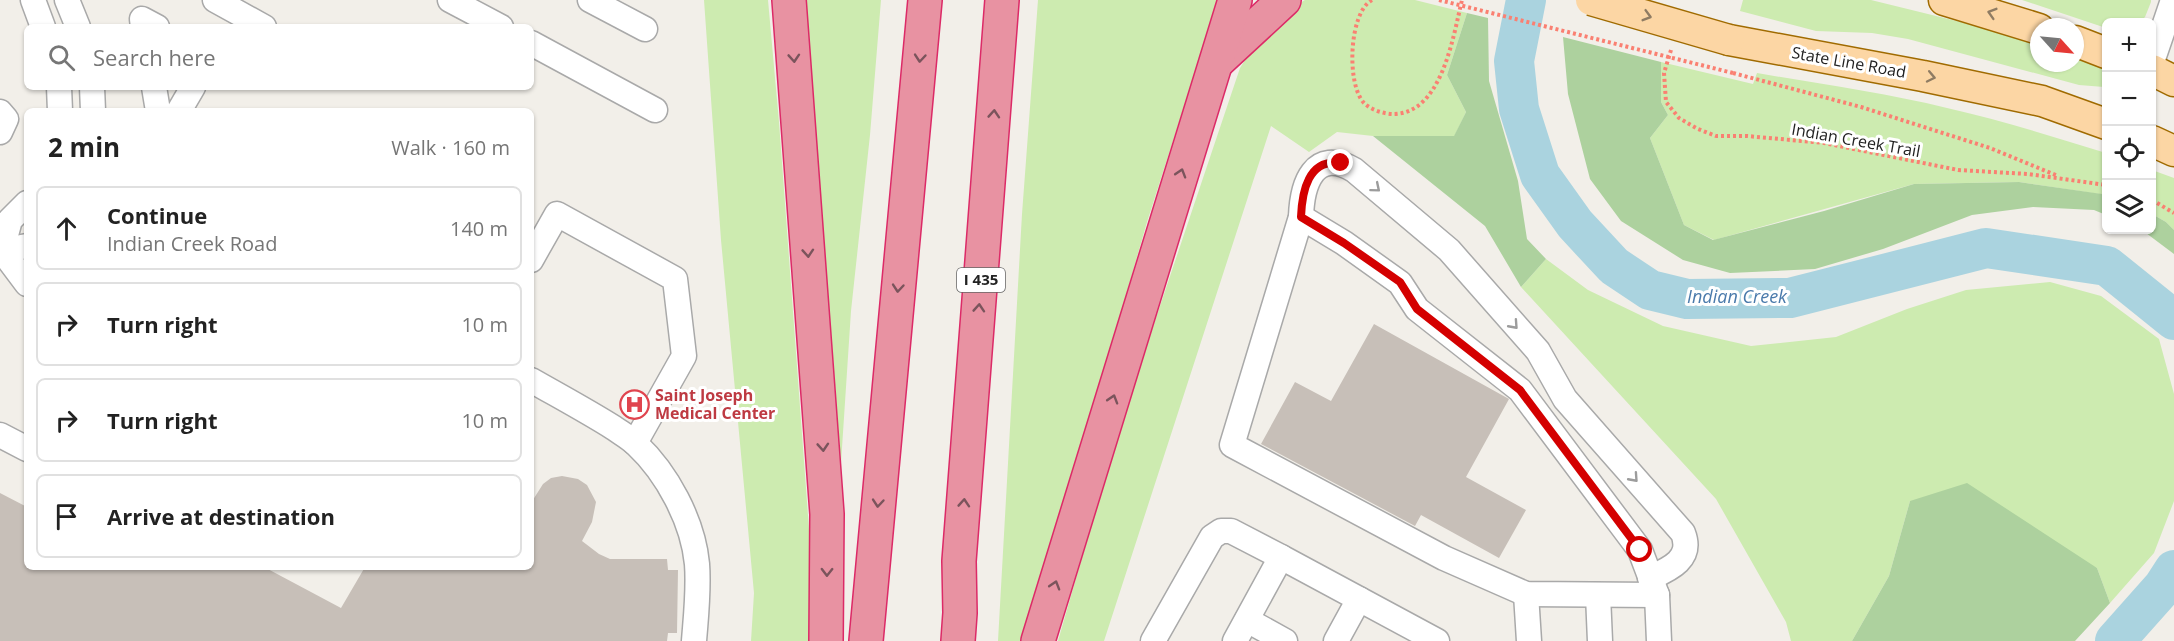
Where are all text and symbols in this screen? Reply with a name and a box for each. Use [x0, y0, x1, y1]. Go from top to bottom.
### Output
one-way arrow [1987, 8, 1998, 21]
one-way arrow [1641, 9, 1652, 21]
north arrow [2030, 18, 2084, 72]
map controls [2102, 18, 2156, 234]
button: + [2102, 18, 2156, 72]
search box [24, 24, 534, 90]
icon: search [45, 41, 78, 74]
street label: State Line Road [1790, 41, 1908, 83]
text: Search here [93, 42, 216, 72]
one-way arrow [787, 54, 800, 63]
one-way arrow [914, 54, 927, 63]
one-way arrow [1925, 70, 1935, 83]
button: − [2102, 72, 2156, 126]
one-way arrow [987, 109, 1000, 118]
street label: Indian Creek Trail [1790, 118, 1922, 162]
button: locate [2102, 126, 2156, 180]
text: 2 min [48, 129, 120, 165]
text: Walk · 160 m [391, 134, 510, 161]
route end [1327, 149, 1353, 175]
one-way arrow [1174, 168, 1186, 179]
button: layers [2102, 180, 2156, 234]
one-way arrow [1369, 181, 1380, 192]
text: Continue [107, 200, 207, 230]
icon: ahead [50, 212, 83, 245]
text: 140 m [450, 215, 508, 242]
text: Indian Creek Road [107, 230, 277, 257]
one-way arrow [802, 248, 815, 257]
road number: I 435 [957, 268, 1005, 292]
one-way arrow [892, 284, 905, 293]
water label: Indian Creek [1687, 284, 1788, 308]
one-way arrow [972, 304, 985, 313]
icon: right [50, 308, 83, 341]
text: Turn right [107, 309, 218, 339]
text: 10 m [461, 311, 508, 338]
one-way arrow [1507, 318, 1518, 329]
place label: Saint Joseph Medical Center [655, 384, 775, 424]
hospital icon: Saint Joseph Medical Center [618, 388, 650, 420]
one-way arrow [1106, 394, 1118, 405]
icon: right [50, 404, 83, 437]
text: Turn right [107, 405, 218, 435]
text: 10 m [461, 407, 508, 434]
one-way arrow [816, 443, 829, 452]
one-way arrow [1627, 471, 1638, 481]
one-way arrow [957, 498, 970, 507]
one-way arrow [872, 499, 885, 508]
icon: arrive [50, 500, 83, 533]
text: Arrive at destination [107, 501, 335, 531]
route start [1626, 536, 1652, 562]
one-way arrow [821, 568, 833, 577]
one-way arrow [1048, 580, 1060, 591]

